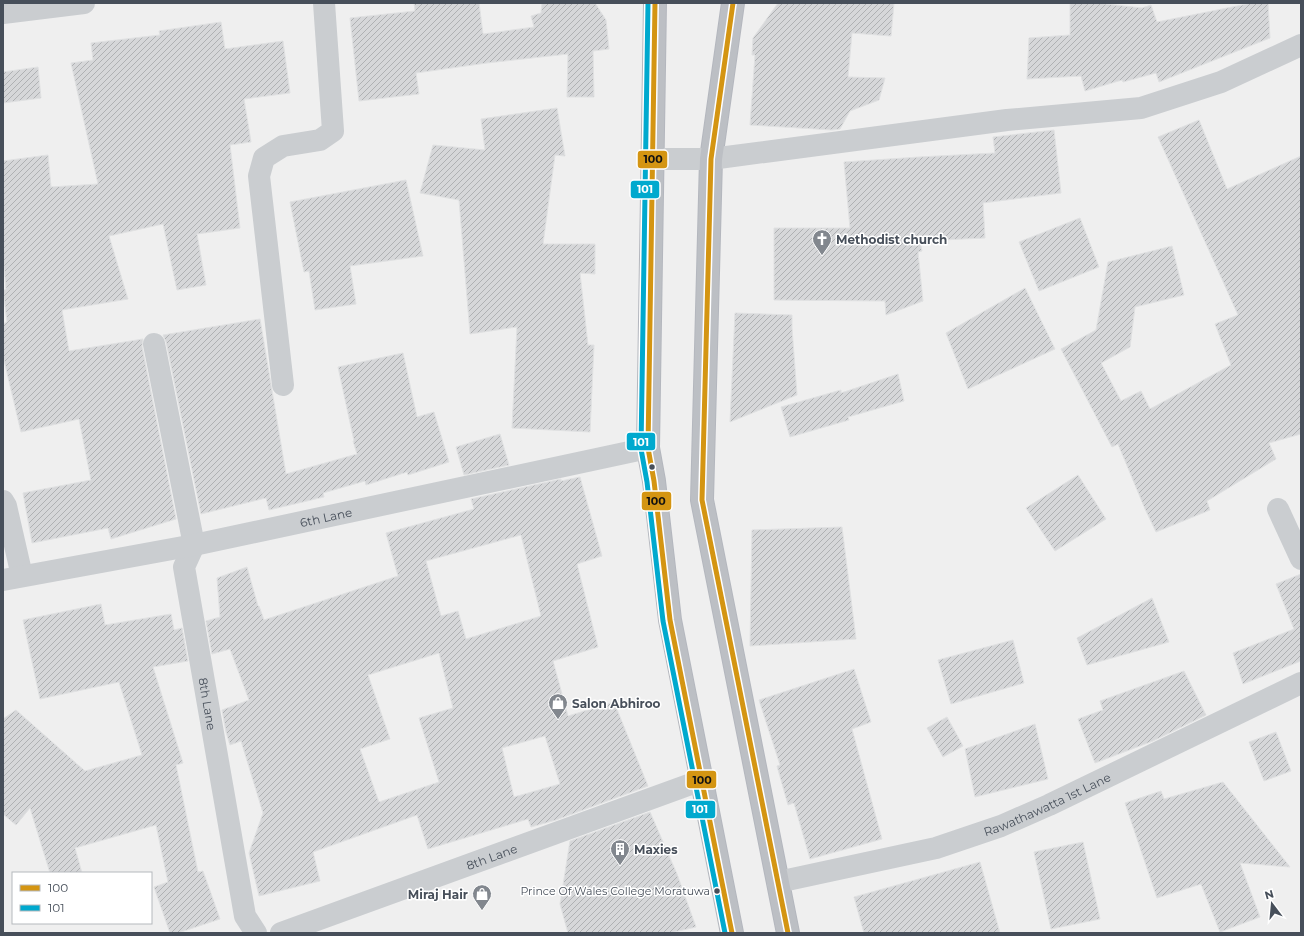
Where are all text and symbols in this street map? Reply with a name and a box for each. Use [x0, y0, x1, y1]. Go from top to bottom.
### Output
line badge: 100 [637, 150, 668, 169]
text: 100 [643, 152, 663, 166]
line badge: 101 [630, 180, 660, 199]
text: 101 [637, 182, 653, 196]
church icon: Methodist church [811, 228, 833, 256]
place label: Methodist church [836, 232, 947, 247]
line badge: 101 [626, 432, 656, 451]
text: 101 [633, 435, 649, 449]
unlabelled marker [647, 462, 657, 472]
line badge: 100 [641, 491, 672, 511]
text: 100 [646, 494, 666, 508]
street label: 6th Lane [298, 504, 353, 530]
street label: 8th Lane [196, 676, 220, 731]
shop icon: Salon Abhiroo [547, 692, 569, 720]
place label: Salon Abhiroo [572, 696, 661, 711]
street label: Rawathawatta 1st Lane [981, 769, 1113, 839]
line badge: 100 [686, 770, 717, 789]
text: 100 [692, 773, 712, 787]
line badge: 101 [685, 800, 716, 819]
text: 101 [692, 802, 708, 816]
building icon: Maxies [609, 838, 631, 866]
street label: 8th Lane [464, 840, 519, 873]
place label: Maxies [634, 842, 678, 857]
legend [12, 872, 152, 924]
text: 100 [48, 880, 68, 895]
shop icon: Miraj Hair [471, 883, 493, 911]
place label: Prince Of Wales College Moratuwa [520, 884, 710, 898]
north arrow [1252, 884, 1292, 924]
marker: Prince Of Wales College Moratuwa [712, 886, 722, 896]
text: N [1263, 886, 1275, 902]
place label: Miraj Hair [408, 887, 468, 902]
text: 101 [48, 900, 65, 915]

